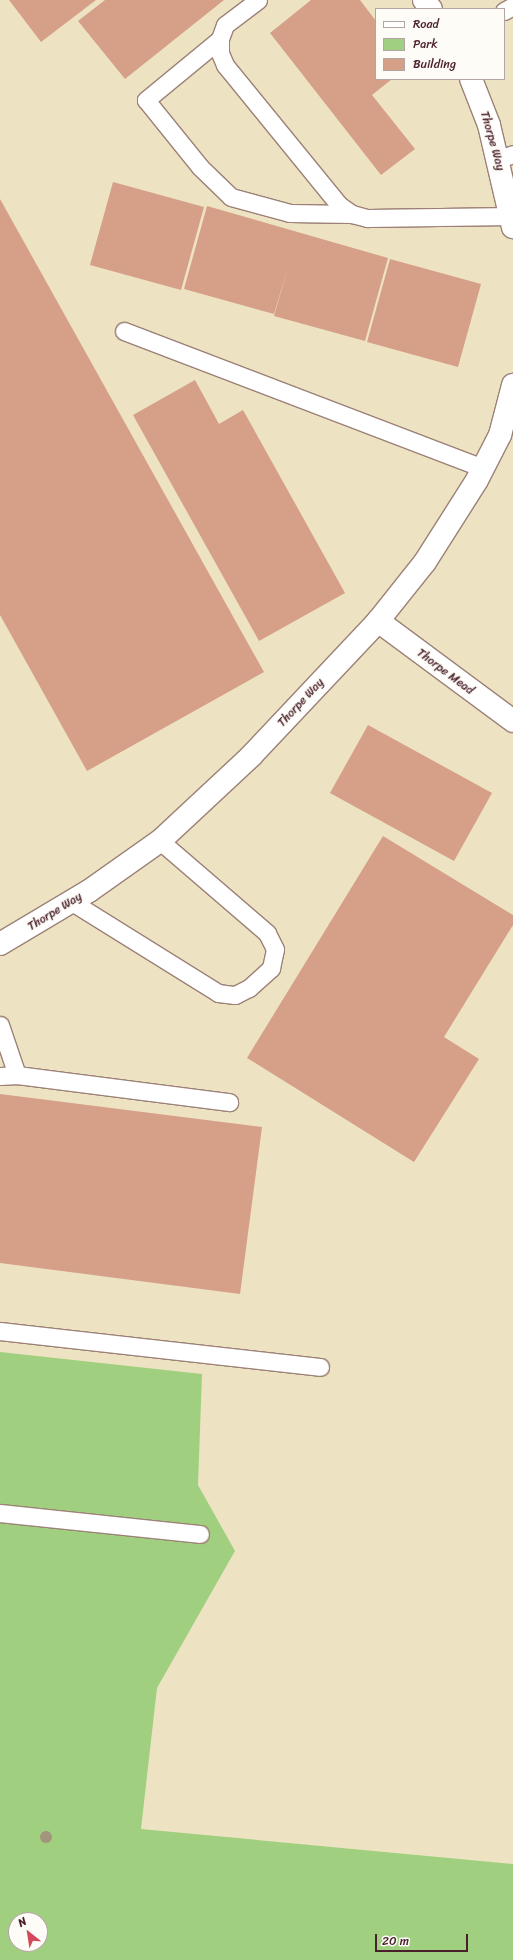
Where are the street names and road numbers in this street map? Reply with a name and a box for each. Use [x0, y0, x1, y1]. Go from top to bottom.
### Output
street label: Thorpe Way [477, 110, 507, 172]
street label: Thorpe Mead [414, 646, 476, 698]
street label: Thorpe Way [275, 676, 327, 730]
street label: Thorpe Way [25, 890, 85, 934]

